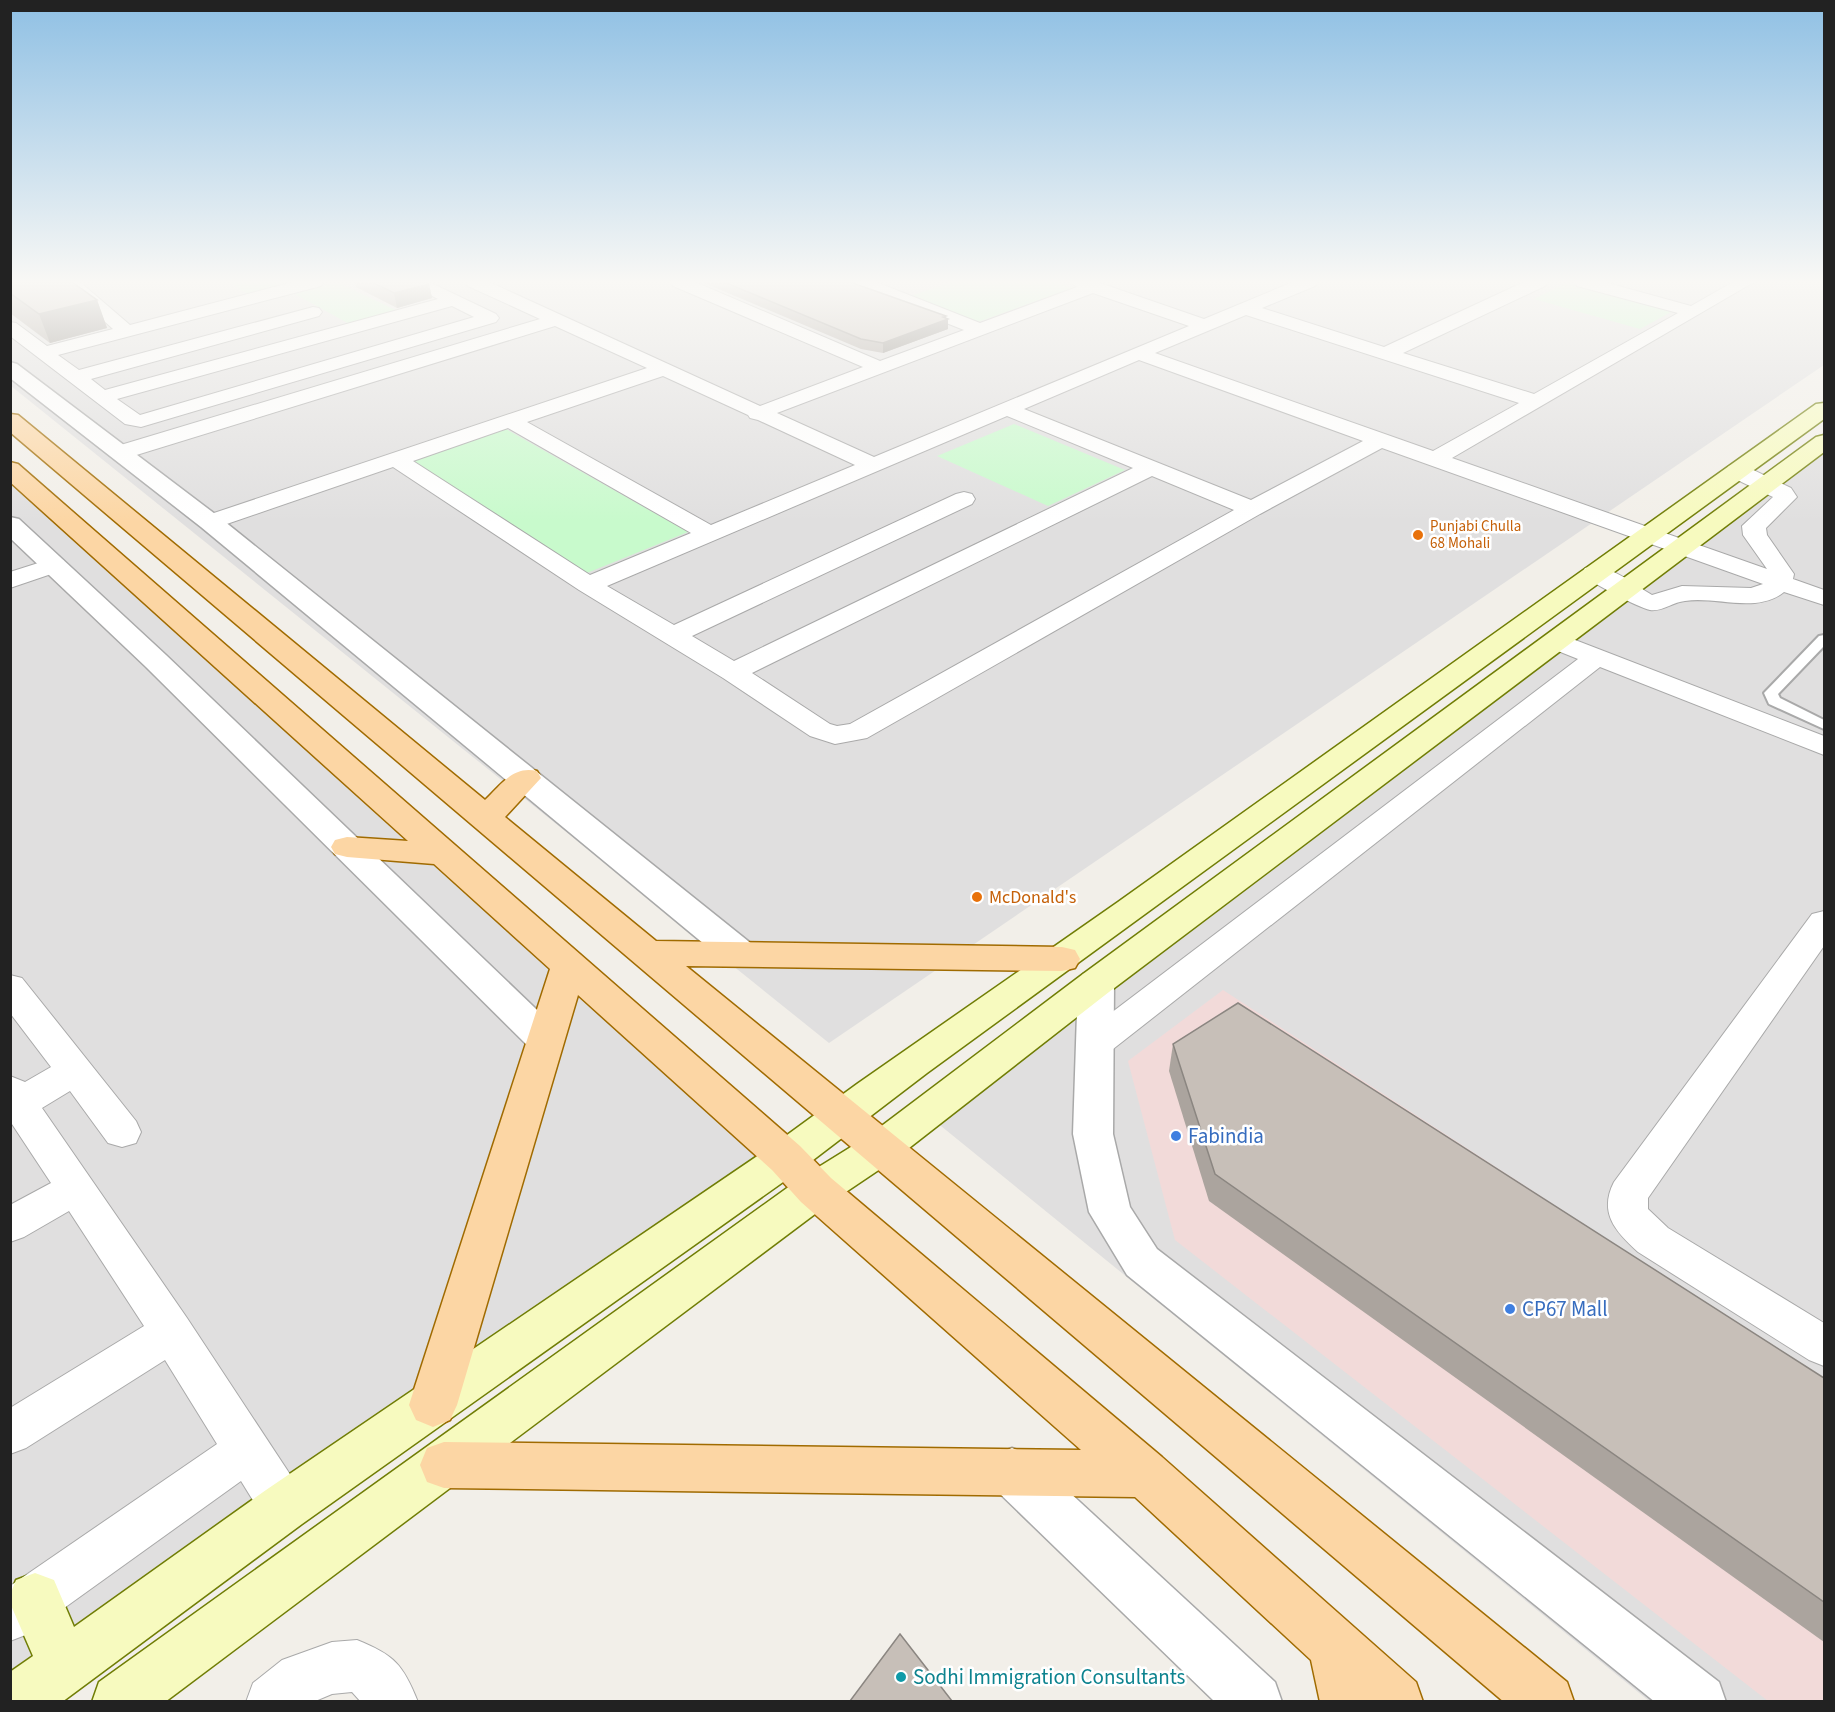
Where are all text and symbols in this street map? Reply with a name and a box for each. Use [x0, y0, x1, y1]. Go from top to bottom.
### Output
place label: Punjabi Chulla 68 Mohali [1430, 516, 1521, 554]
marker: Punjabi Chulla 68 Mohali [1411, 528, 1425, 542]
place label: McDonald's [989, 885, 1076, 910]
marker: McDonald's [970, 890, 984, 904]
place label: Fabindia [1188, 1121, 1264, 1151]
marker: Fabindia [1169, 1129, 1183, 1143]
place label: CP67 Mall [1522, 1294, 1608, 1324]
marker: CP67 Mall [1503, 1302, 1517, 1316]
place label: Sodhi Immigration Consultants [913, 1662, 1186, 1692]
marker: Sodhi Immigration Consultants [894, 1670, 908, 1684]

